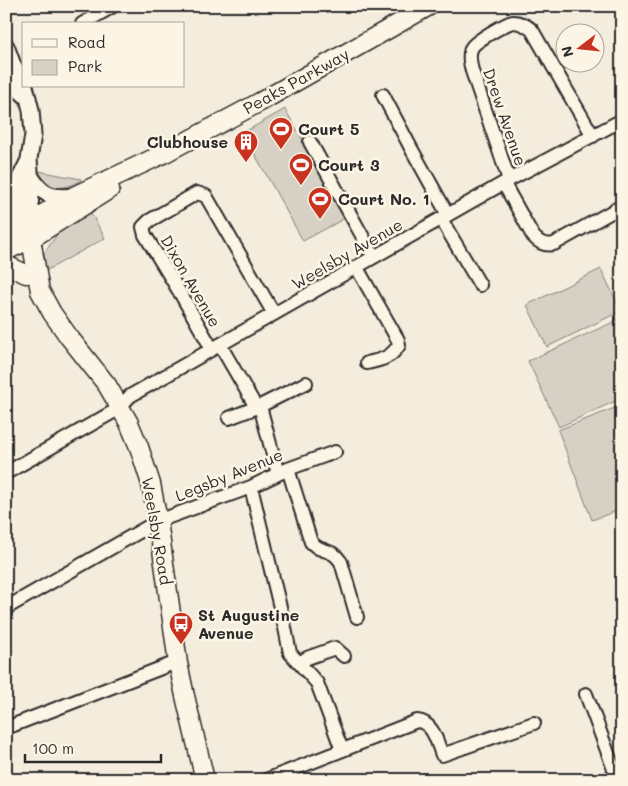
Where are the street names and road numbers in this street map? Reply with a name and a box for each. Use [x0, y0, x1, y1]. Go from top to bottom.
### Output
street label: Peaks Parkway [239, 43, 352, 118]
street label: Drew Avenue [479, 65, 532, 168]
street label: Weelsby Avenue [288, 213, 406, 294]
street label: Dixon Avenue [157, 231, 226, 331]
street label: Legsby Avenue [172, 443, 286, 506]
street label: Weelsby Road [138, 475, 177, 586]

